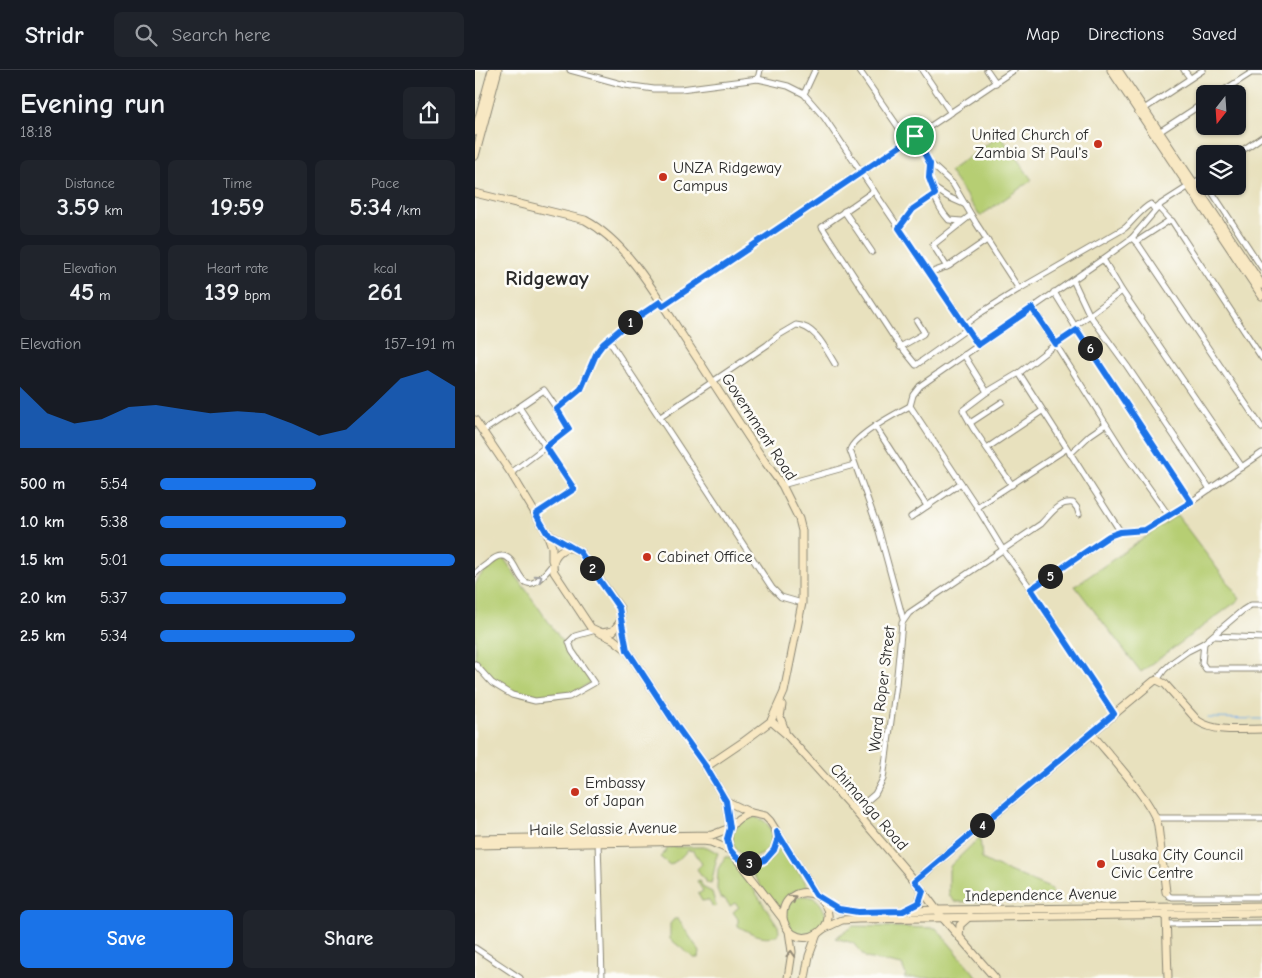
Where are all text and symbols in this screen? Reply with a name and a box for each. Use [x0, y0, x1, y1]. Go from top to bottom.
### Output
search box [114, 12, 464, 57]
text: Stridr [25, 21, 84, 49]
icon: search [132, 21, 160, 49]
text: Search here [172, 24, 271, 46]
text: Map [1026, 24, 1060, 45]
text: Directions [1088, 24, 1164, 45]
text: Saved [1192, 24, 1237, 45]
north arrow [1196, 85, 1246, 135]
map controls [1196, 85, 1246, 195]
button: share [403, 87, 455, 139]
text: Evening run [20, 88, 165, 120]
pin [894, 115, 936, 157]
icon: arrive [901, 122, 929, 150]
text: 18:18 [20, 123, 52, 141]
place label: United Church of Zambia St Paul's [972, 126, 1090, 162]
marker: United Church of Zambia St Paul's [1092, 138, 1104, 150]
button: layers [1196, 145, 1246, 195]
place label: UNZA Ridgeway Campus [673, 159, 782, 195]
marker: UNZA Ridgeway Campus [657, 171, 669, 183]
text: Distance [65, 175, 115, 192]
text: Time [223, 175, 252, 192]
text: Pace [371, 175, 399, 192]
text: 3.59 [57, 192, 100, 221]
text: 19:59 [210, 192, 265, 221]
text: 5:34 [349, 192, 392, 221]
text: km [100, 202, 123, 219]
text: /km [392, 202, 421, 219]
text: Elevation [63, 260, 117, 277]
text: Heart rate [207, 260, 268, 277]
text: kcal [373, 260, 397, 277]
district label: Ridgeway [505, 266, 589, 290]
text: 45 [69, 277, 94, 306]
text: 139 [204, 277, 240, 306]
text: 261 [367, 277, 403, 306]
text: m [94, 287, 110, 304]
text: bpm [240, 287, 271, 304]
pin: 1 [617, 310, 643, 334]
text: 1 [628, 314, 633, 331]
text: Elevation [20, 335, 81, 353]
text: 157–191 m [384, 335, 455, 353]
pin: 6 [1077, 336, 1103, 360]
text: 6 [1087, 340, 1094, 357]
street label: Government Road [718, 370, 800, 484]
text: 500 m [20, 475, 65, 493]
text: 5:54 [100, 475, 128, 493]
text: 1.0 km [20, 513, 65, 531]
text: 5:38 [100, 513, 128, 531]
place label: Cabinet Office [657, 548, 753, 566]
text: 1.5 km [20, 551, 64, 569]
text: 5:01 [100, 551, 128, 569]
marker: Cabinet Office [641, 551, 653, 563]
pin: 2 [579, 556, 605, 580]
text: 2 [589, 560, 596, 577]
pin: 5 [1037, 564, 1063, 588]
text: 5 [1047, 568, 1054, 585]
one-way arrow [533, 575, 543, 584]
text: 2.0 km [20, 589, 66, 607]
text: 5:37 [100, 589, 127, 607]
street label: Ward Roper Street [865, 625, 899, 753]
text: 2.5 km [20, 627, 66, 645]
text: 5:34 [100, 627, 127, 645]
street label: Chimanga Road [826, 760, 912, 854]
place label: Embassy of Japan [585, 774, 646, 810]
marker: Embassy of Japan [569, 786, 581, 798]
pin: 4 [969, 812, 995, 838]
text: 4 [979, 817, 986, 834]
street label: Haile Selassie Avenue [529, 819, 677, 839]
place label: Lusaka City Council Civic Centre [1111, 846, 1244, 882]
pin: 3 [737, 850, 761, 876]
text: 3 [746, 855, 753, 872]
marker: Lusaka City Council Civic Centre [1095, 858, 1107, 870]
street label: Independence Avenue [965, 885, 1117, 905]
one-way arrow [787, 895, 797, 904]
button: Save [20, 910, 233, 968]
button: Share [243, 910, 455, 968]
one-way arrow [785, 950, 796, 958]

